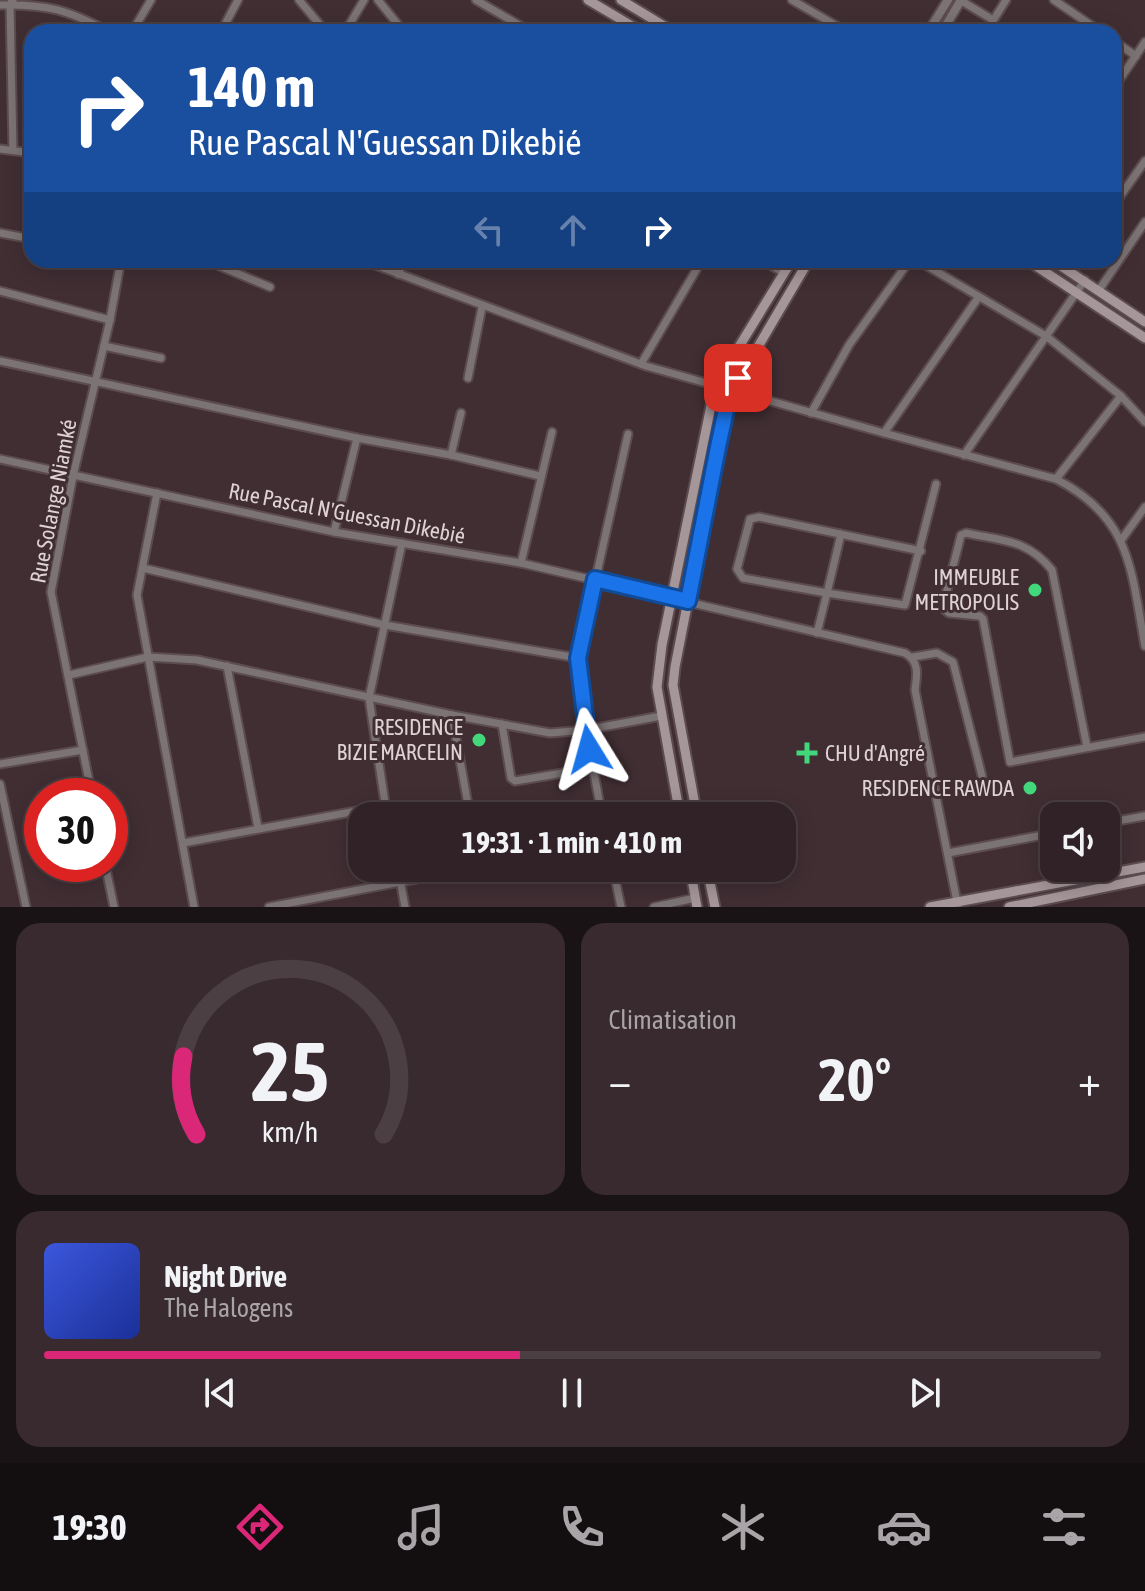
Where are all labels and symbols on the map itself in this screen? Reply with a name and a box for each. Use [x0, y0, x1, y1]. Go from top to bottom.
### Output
pin [704, 344, 772, 412]
street label: Rue Solange Niamké [24, 417, 82, 585]
street label: Rue Pascal N'Guessan Dikebié [226, 477, 468, 549]
place label: IMMEUBLE METROPOLIS [915, 564, 1020, 615]
marker: IMMEUBLE METROPOLIS [1026, 581, 1044, 599]
position arrow [547, 707, 631, 791]
place label: RESIDENCE BIZIE MARCELIN [336, 714, 464, 765]
marker: RESIDENCE BIZIE MARCELIN [470, 731, 488, 749]
place label: CHU d'Angré [825, 740, 925, 766]
marker: CHU d'Angré [796, 742, 818, 764]
place label: RESIDENCE RAWDA [861, 775, 1014, 801]
speed limit sign: 30 [24, 778, 128, 882]
marker: RESIDENCE RAWDA [1021, 779, 1039, 797]

